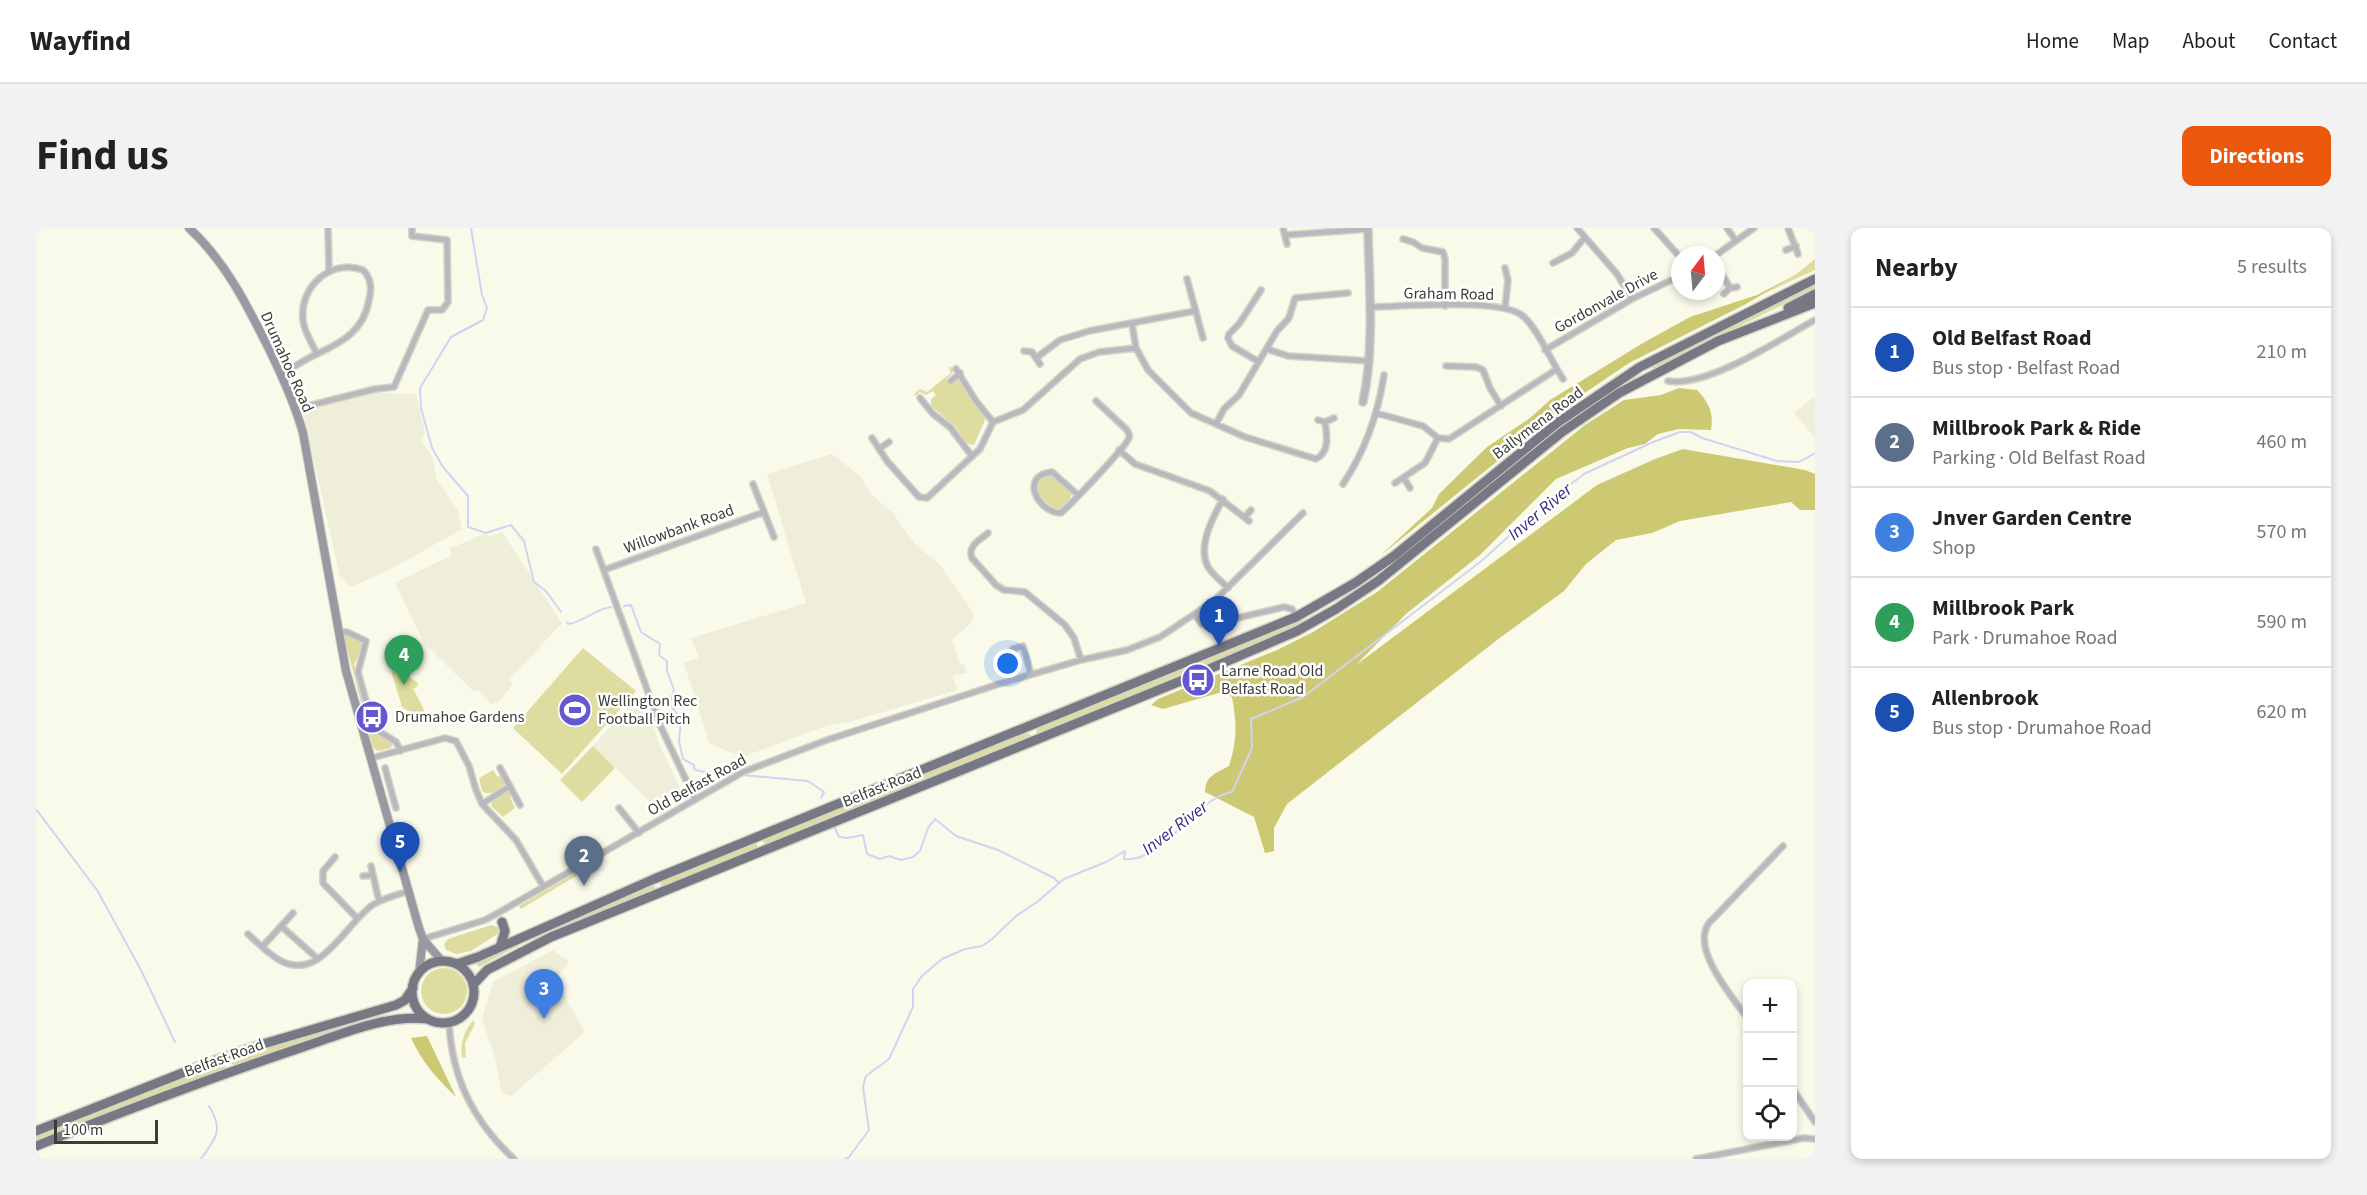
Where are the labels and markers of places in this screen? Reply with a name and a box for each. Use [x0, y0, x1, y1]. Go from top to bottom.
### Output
pin: 1 [1200, 596, 1238, 646]
pin: 4 [384, 636, 424, 685]
place label: Larne Road Old Belfast Road [1221, 660, 1323, 700]
bus stop icon: Larne Road Old Belfast Road [1180, 662, 1216, 698]
place label: Wellington Rec Football Pitch [598, 690, 697, 730]
sports icon: Wellington Rec Football Pitch [557, 692, 593, 728]
bus stop icon: Drumahoe Gardens [354, 699, 390, 735]
place label: Drumahoe Gardens [395, 706, 525, 728]
pin: 5 [380, 822, 420, 872]
pin: 2 [564, 836, 604, 886]
pin: 3 [524, 970, 564, 1019]

